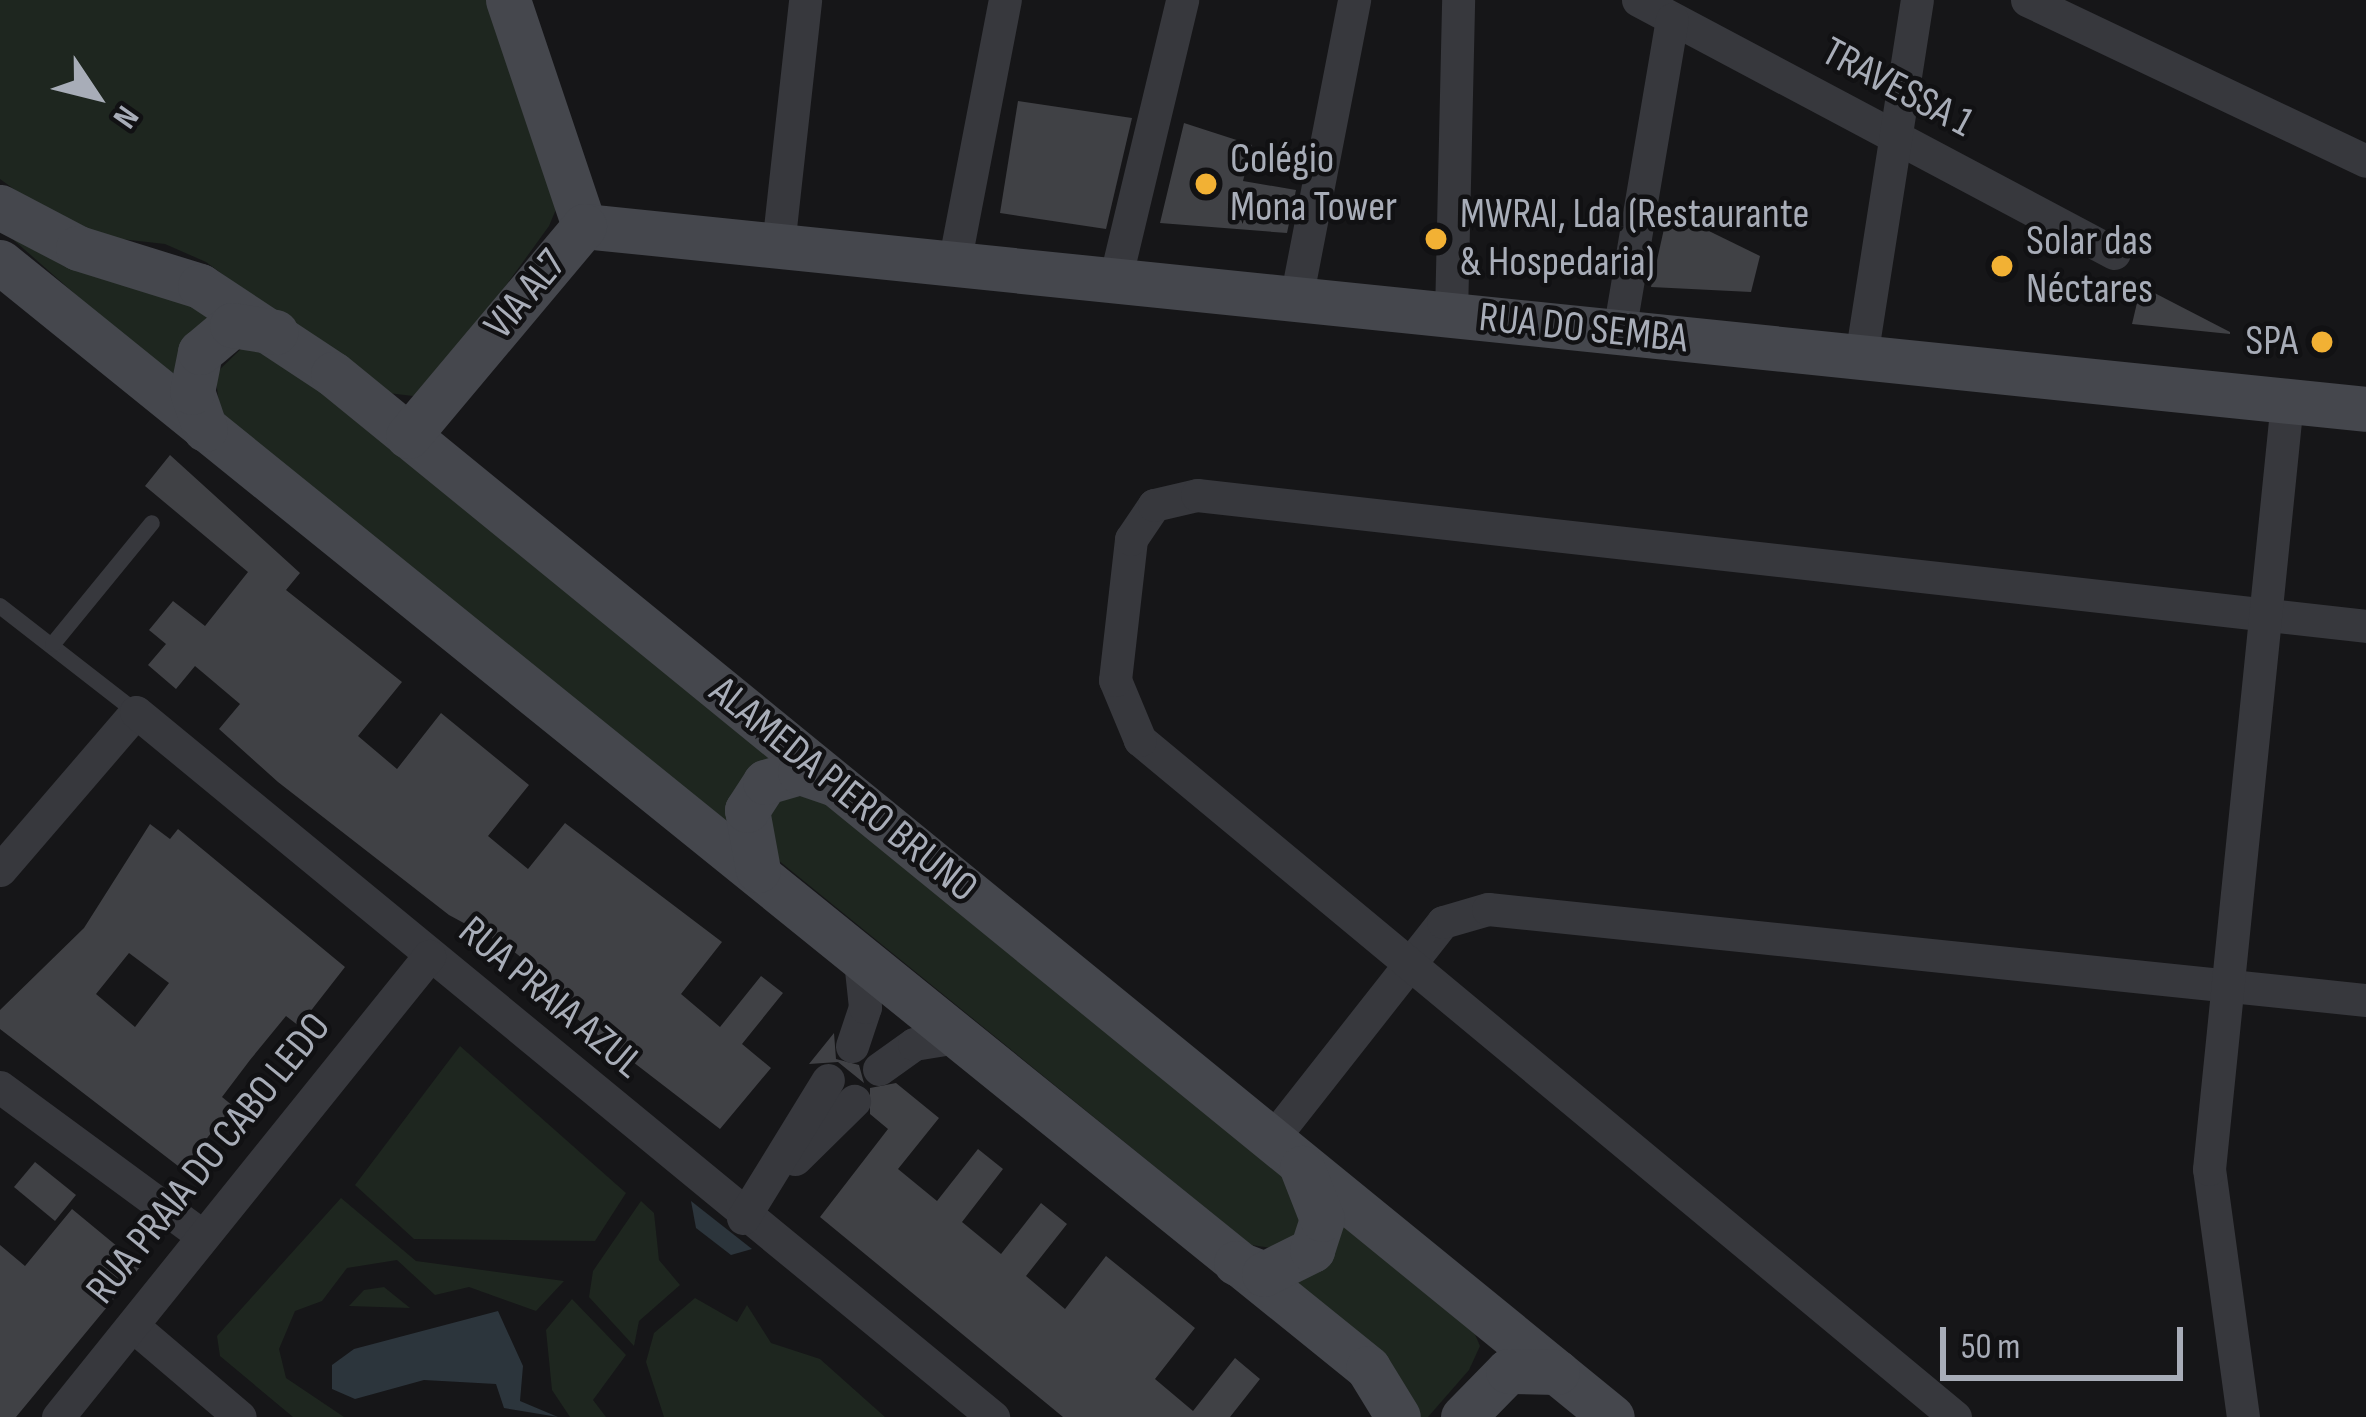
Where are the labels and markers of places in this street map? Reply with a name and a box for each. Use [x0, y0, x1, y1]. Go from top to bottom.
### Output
place label: Colégio Mona Tower [1230, 135, 1397, 234]
marker: Colégio Mona Tower [1193, 171, 1219, 197]
place label: MWRAI, Lda (Restaurante & Hospedaria) [1460, 190, 1809, 288]
place label: Solar das Néctares [2026, 217, 2153, 316]
marker: MWRAI, Lda (Restaurante & Hospedaria) [1423, 226, 1449, 252]
marker: Solar das Néctares [1989, 253, 2015, 279]
place label: SPA [2245, 317, 2298, 367]
marker: SPA [2309, 329, 2335, 355]

